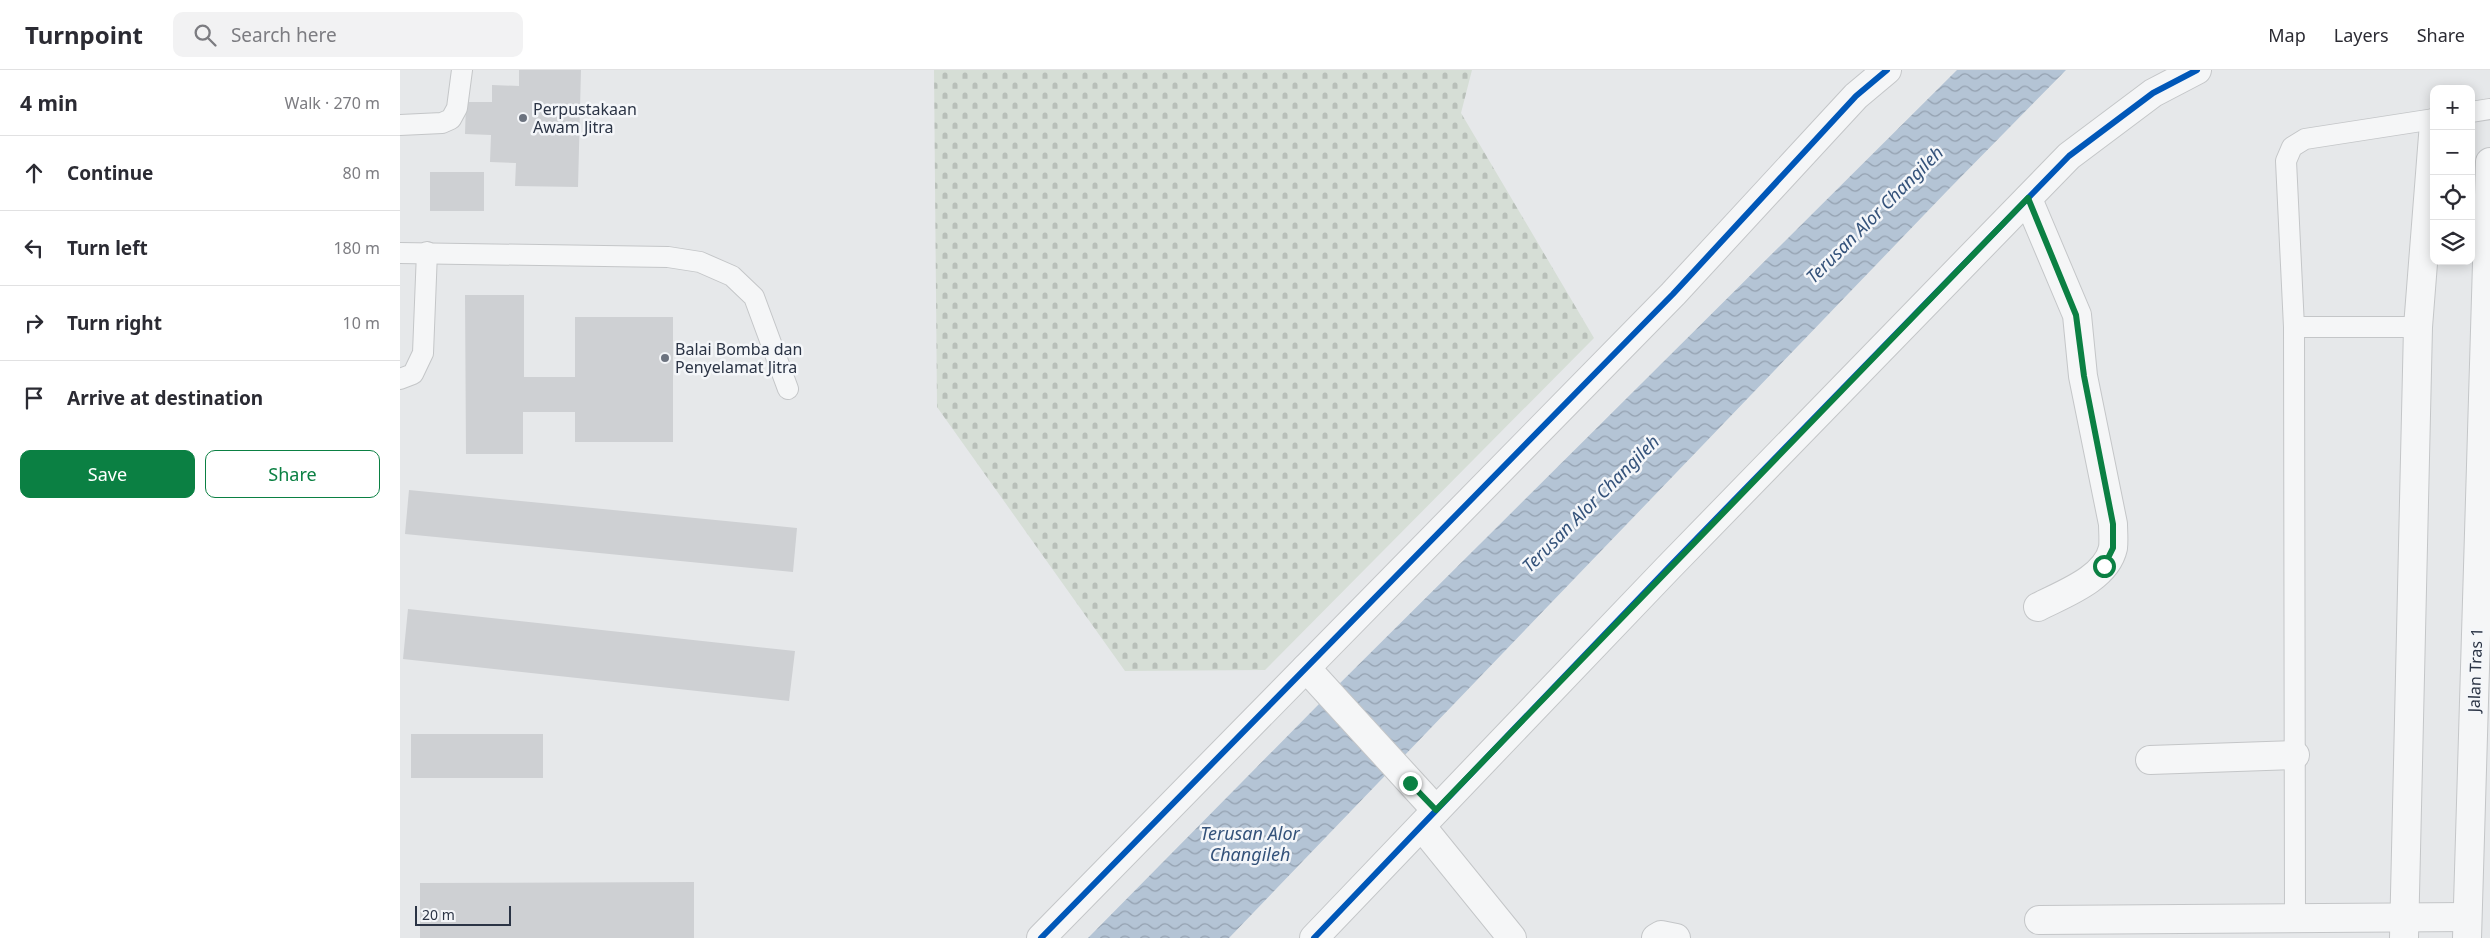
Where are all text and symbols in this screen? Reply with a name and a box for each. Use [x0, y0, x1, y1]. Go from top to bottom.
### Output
search box [173, 12, 523, 57]
text: Turnpoint [25, 18, 143, 51]
icon: search [191, 21, 219, 49]
text: Search here [231, 22, 337, 48]
text: Map [2268, 23, 2306, 47]
text: Layers [2334, 23, 2389, 47]
text: Share [2417, 23, 2465, 47]
map controls [2430, 85, 2475, 265]
button: + [2430, 85, 2475, 130]
text: 4 min [20, 89, 78, 117]
text: Walk · 270 m [285, 92, 380, 114]
place label: Perpustakaan Awam Jitra [533, 98, 637, 138]
marker: Perpustakaan Awam Jitra [517, 112, 529, 124]
button: − [2430, 130, 2475, 175]
water label: Terusan Alor Changileh [1800, 140, 1948, 288]
icon: ahead [20, 159, 48, 187]
text: Continue [67, 160, 153, 186]
text: 80 m [343, 162, 380, 184]
button: locate [2430, 175, 2475, 220]
button: layers [2430, 220, 2475, 265]
icon: left [20, 234, 48, 262]
text: Turn left [67, 235, 148, 261]
text: 180 m [333, 237, 380, 259]
icon: right [20, 309, 48, 337]
text: Turn right [67, 310, 162, 336]
text: 10 m [343, 312, 380, 334]
place label: Balai Bomba dan Penyelamat Jitra [675, 338, 803, 378]
marker: Balai Bomba dan Penyelamat Jitra [659, 352, 671, 364]
icon: arrive [20, 384, 48, 412]
text: Arrive at destination [67, 385, 263, 411]
water label: Terusan Alor Changileh [1516, 429, 1664, 577]
button: Save [20, 450, 195, 498]
button: Share [205, 450, 380, 498]
route start [2093, 555, 2116, 578]
street label: Jalan Tras 1 [2462, 627, 2487, 715]
route end [1399, 772, 1422, 795]
water label: Terusan Alor Changileh [1200, 821, 1301, 866]
scale bar [415, 903, 511, 926]
text: 20 m [422, 905, 455, 924]

